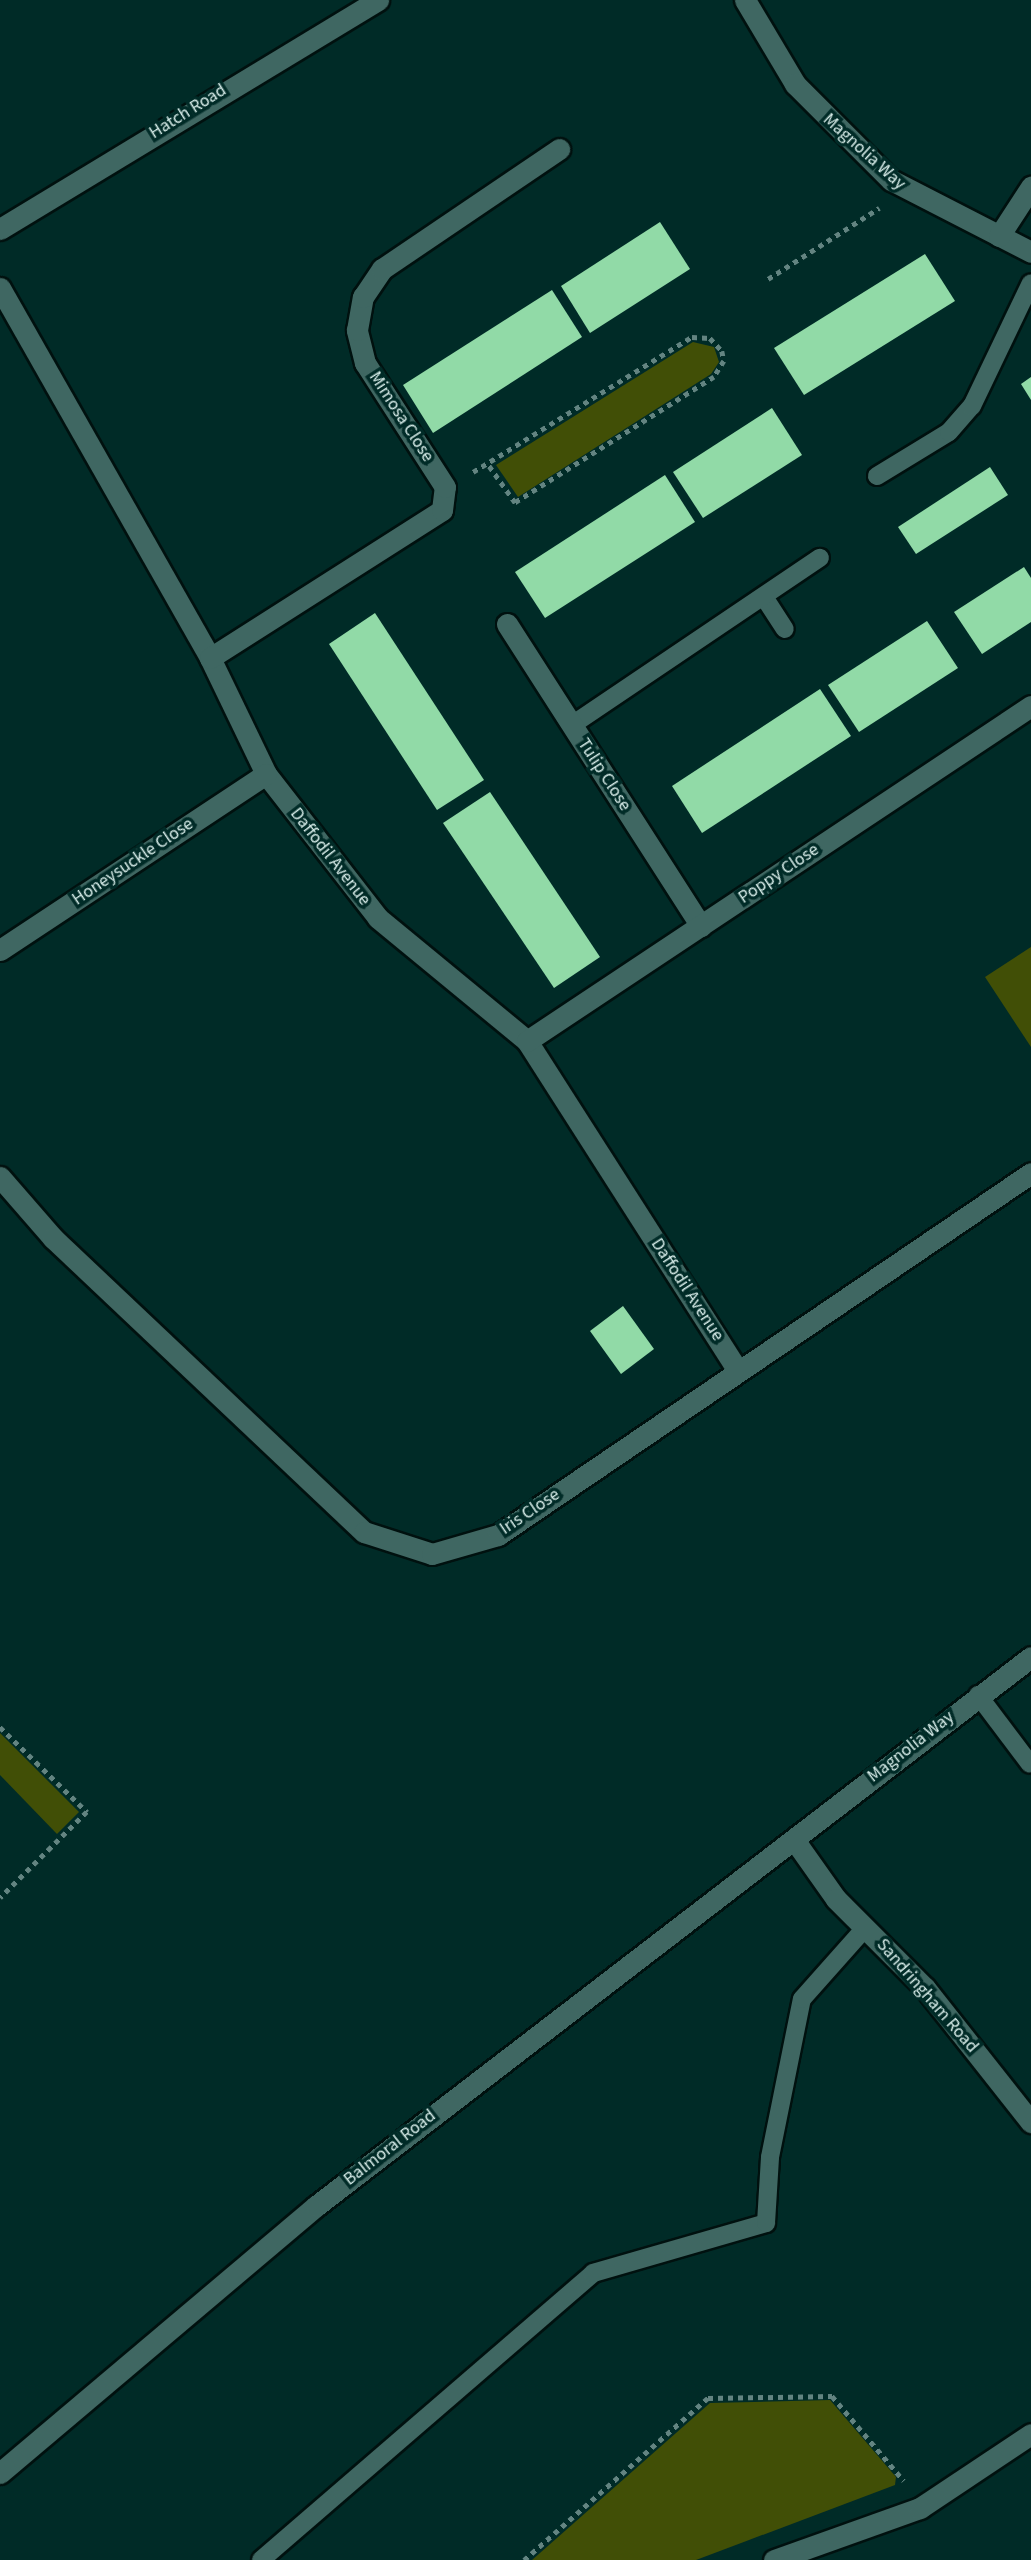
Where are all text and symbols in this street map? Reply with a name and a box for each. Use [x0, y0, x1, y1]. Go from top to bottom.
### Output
street label: Hatch Road [146, 80, 230, 144]
street label: Magnolia Way [818, 109, 910, 195]
street label: Mimosa Close [364, 368, 438, 466]
street label: Tulip Close [573, 735, 635, 815]
street label: Daffodil Avenue [285, 804, 375, 910]
street label: Honeysuckle Close [68, 814, 198, 910]
street label: Poppy Close [735, 839, 823, 909]
street label: Daffodil Avenue [646, 1235, 728, 1345]
street label: Iris Close [496, 1484, 564, 1540]
street label: Magnolia Way [863, 1707, 959, 1787]
street label: Sandringham Road [872, 1935, 982, 2057]
street label: Balmoral Road [340, 2105, 440, 2191]

